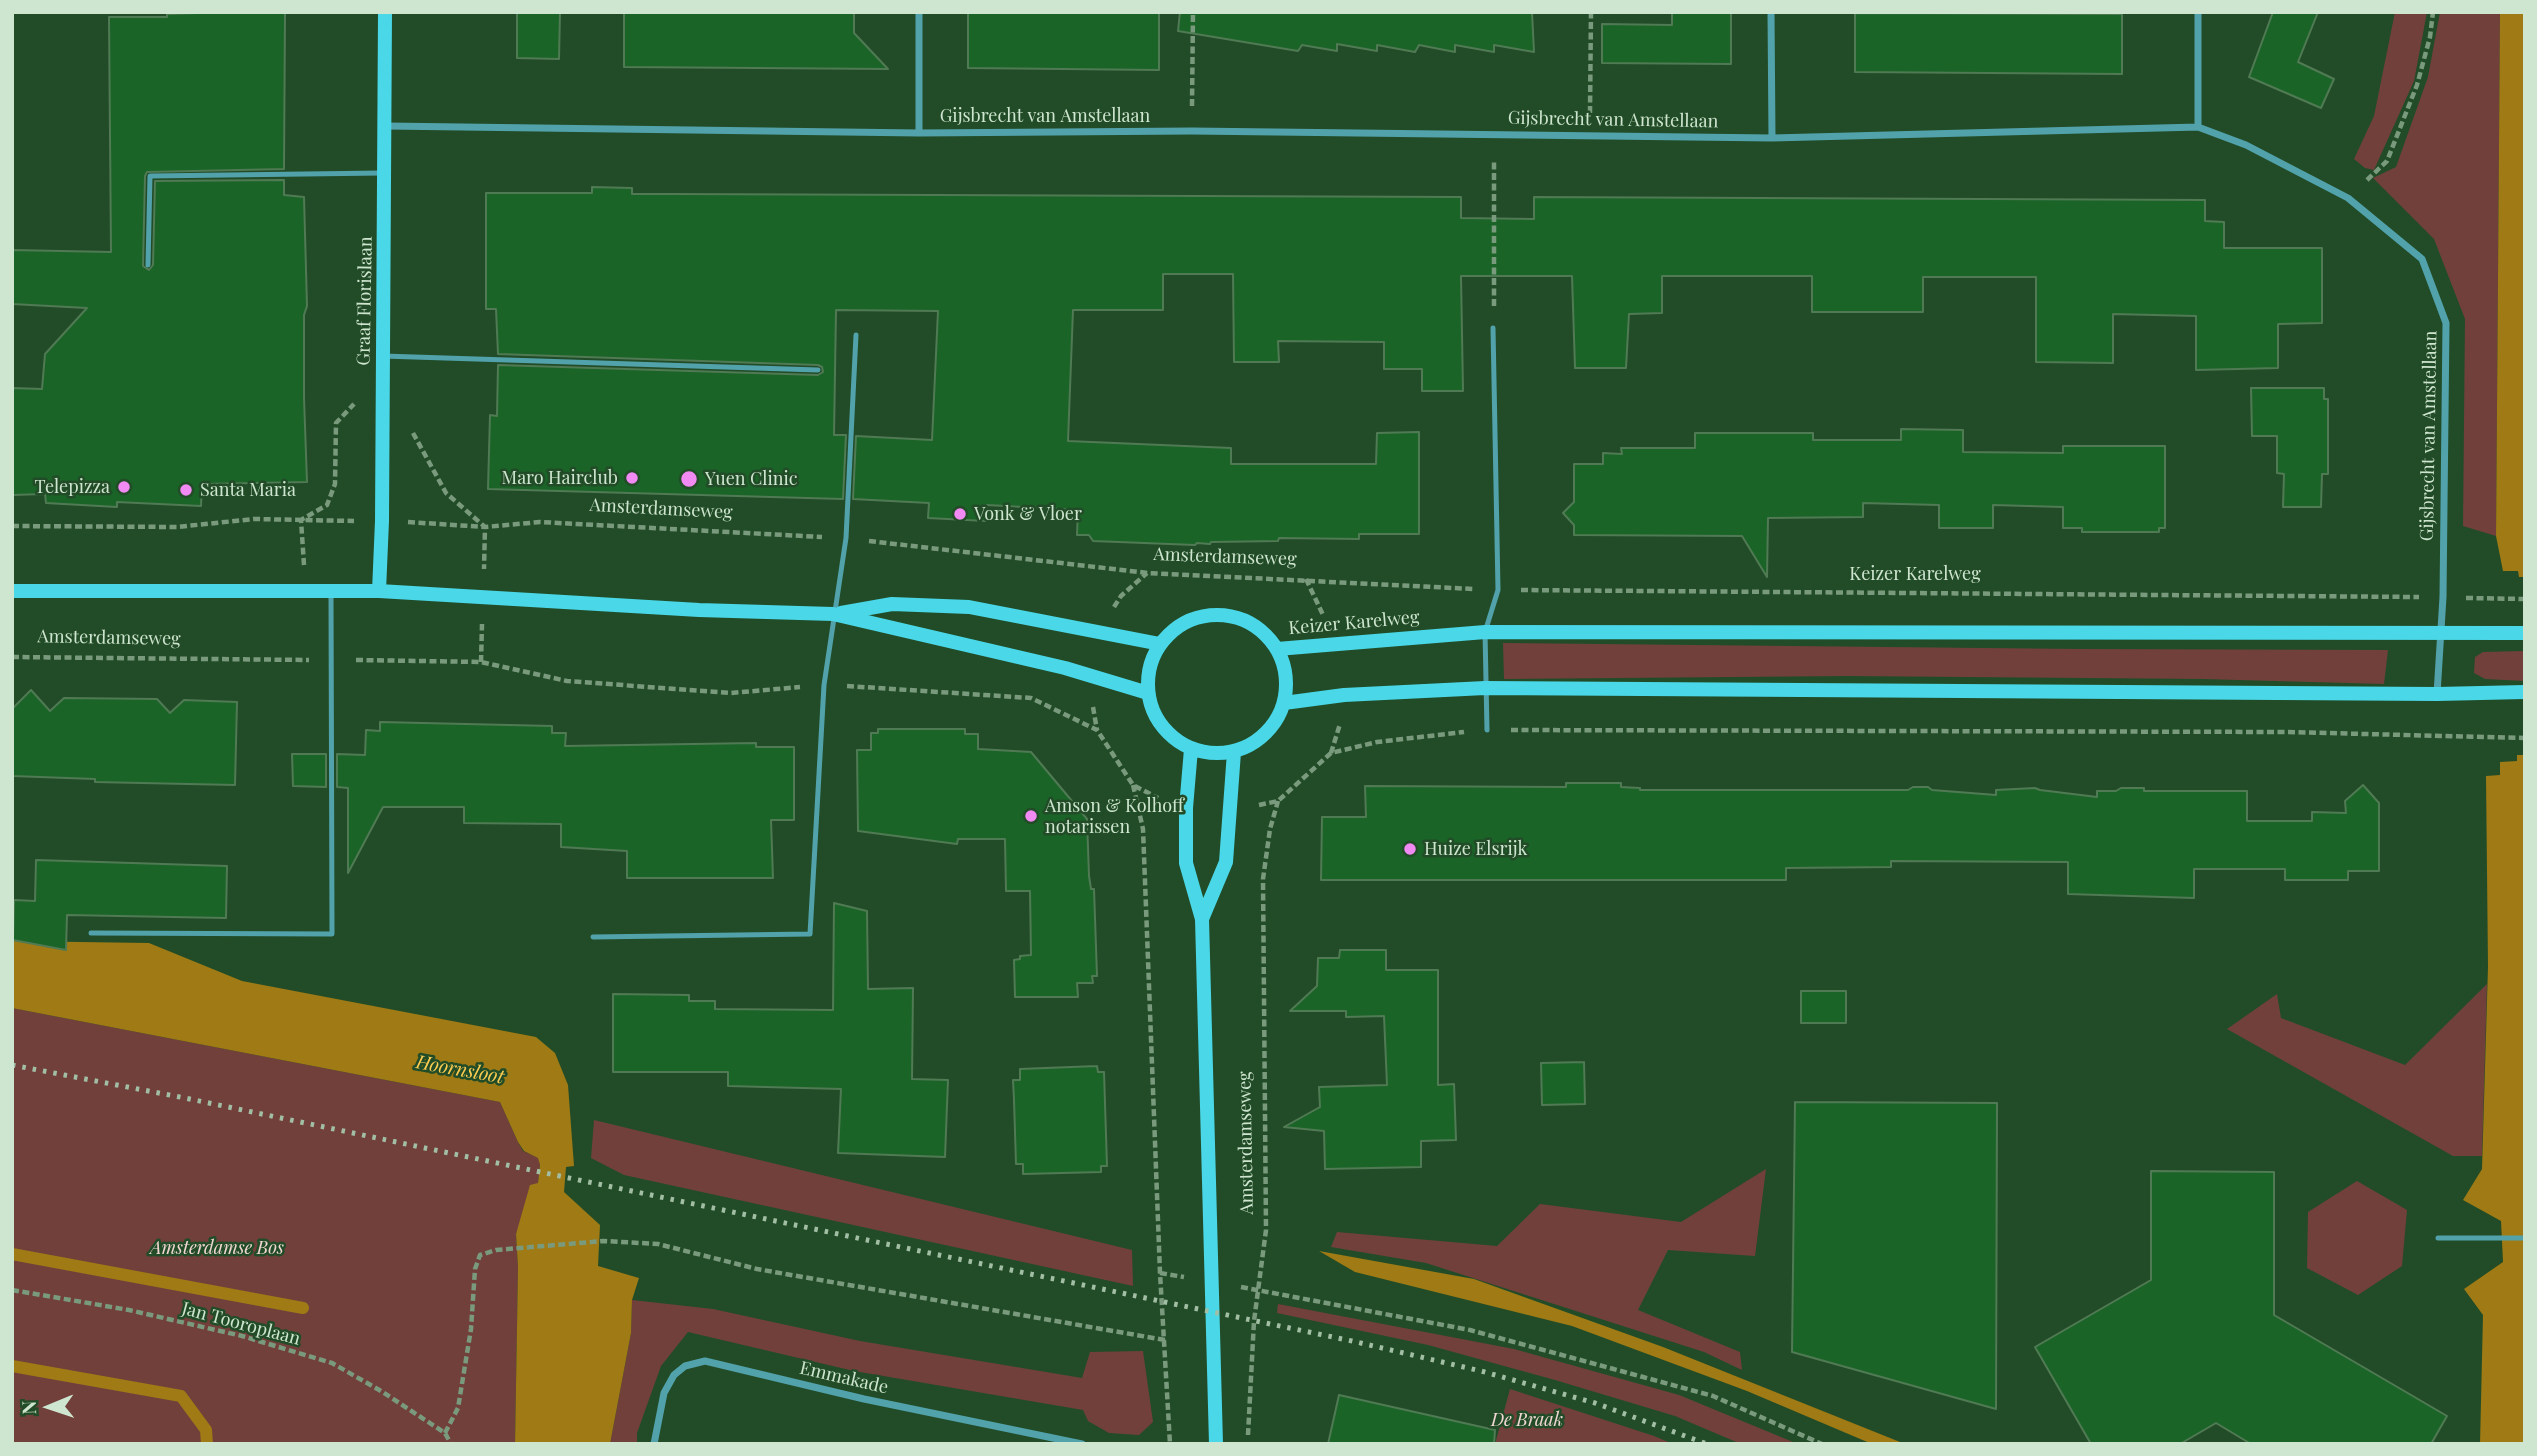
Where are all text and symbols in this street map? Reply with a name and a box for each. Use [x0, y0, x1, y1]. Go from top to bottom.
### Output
street label: Gijsbrecht van Amstellaan [940, 105, 1150, 127]
street label: Gijsbrecht van Amstellaan [1508, 107, 1718, 133]
street label: Graaf Florislaan [353, 236, 377, 366]
street label: Gijsbrecht van Amstellaan [2416, 331, 2442, 541]
place label: Maro Hairclub [502, 467, 618, 489]
place label: Yuen Clinic [705, 468, 798, 490]
marker: Yuen Clinic [679, 469, 699, 489]
marker: Maro Hairclub [624, 470, 640, 486]
place label: Telepizza [35, 476, 110, 498]
marker: Telepizza [116, 479, 132, 495]
place label: Santa Maria [200, 479, 296, 501]
marker: Santa Maria [178, 482, 194, 498]
street label: Amsterdamseweg [589, 494, 733, 524]
place label: Vonk & Vloer [974, 503, 1082, 525]
marker: Vonk & Vloer [952, 506, 968, 522]
street label: Amsterdamseweg [1153, 544, 1297, 570]
street label: Keizer Karelweg [1849, 563, 1981, 585]
street label: Keizer Karelweg [1288, 607, 1420, 639]
street label: Amsterdamseweg [37, 626, 181, 650]
place label: Amson & Kolhoff notarissen [1045, 795, 1184, 838]
marker: Amson & Kolhoff notarissen [1023, 808, 1039, 824]
place label: Huize Elsrijk [1424, 838, 1527, 860]
marker: Huize Elsrijk [1402, 841, 1418, 857]
water label: Hoornsloot [414, 1051, 506, 1089]
street label: Amsterdamseweg [1234, 1071, 1258, 1215]
park label: Amsterdamse Bos [150, 1237, 284, 1259]
street label: Jan Tooroplaan [179, 1298, 303, 1350]
street label: Emmakade [798, 1357, 890, 1399]
north arrow [14, 1372, 84, 1442]
text: N [15, 1400, 41, 1415]
park label: De Braak [1491, 1409, 1563, 1431]

